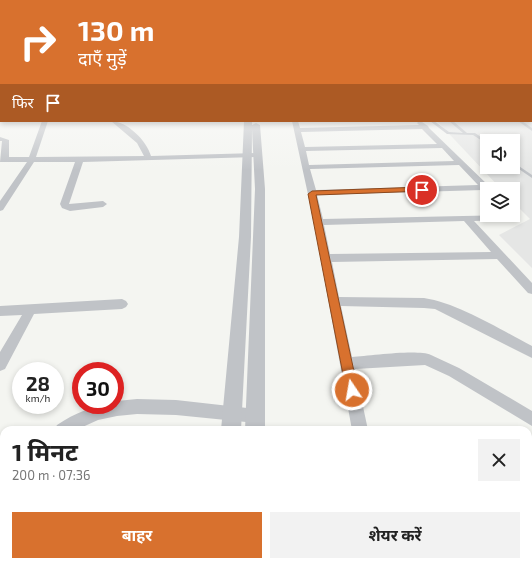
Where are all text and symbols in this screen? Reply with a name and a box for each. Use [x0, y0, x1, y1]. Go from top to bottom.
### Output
text: 130 m [78, 13, 154, 47]
icon: right [12, 16, 64, 68]
text: दाएँ मुड़ें [78, 47, 127, 69]
icon: arrive [42, 92, 64, 114]
text: फिर [12, 93, 34, 111]
map controls [480, 134, 520, 222]
button: sound [480, 134, 520, 174]
pin [405, 173, 439, 207]
icon: arrive [411, 179, 433, 201]
button: layers [480, 182, 520, 222]
speed limit sign: 30 [72, 362, 124, 414]
position arrow [331, 369, 373, 411]
text: 28 [26, 371, 50, 395]
text: km/h [26, 392, 50, 404]
text: 1 मिनट [12, 437, 78, 466]
button: close [478, 439, 520, 481]
text: 200 m · 07:36 [12, 467, 90, 483]
button: बाहर [12, 512, 262, 558]
button: शेयर करें [270, 512, 520, 558]

